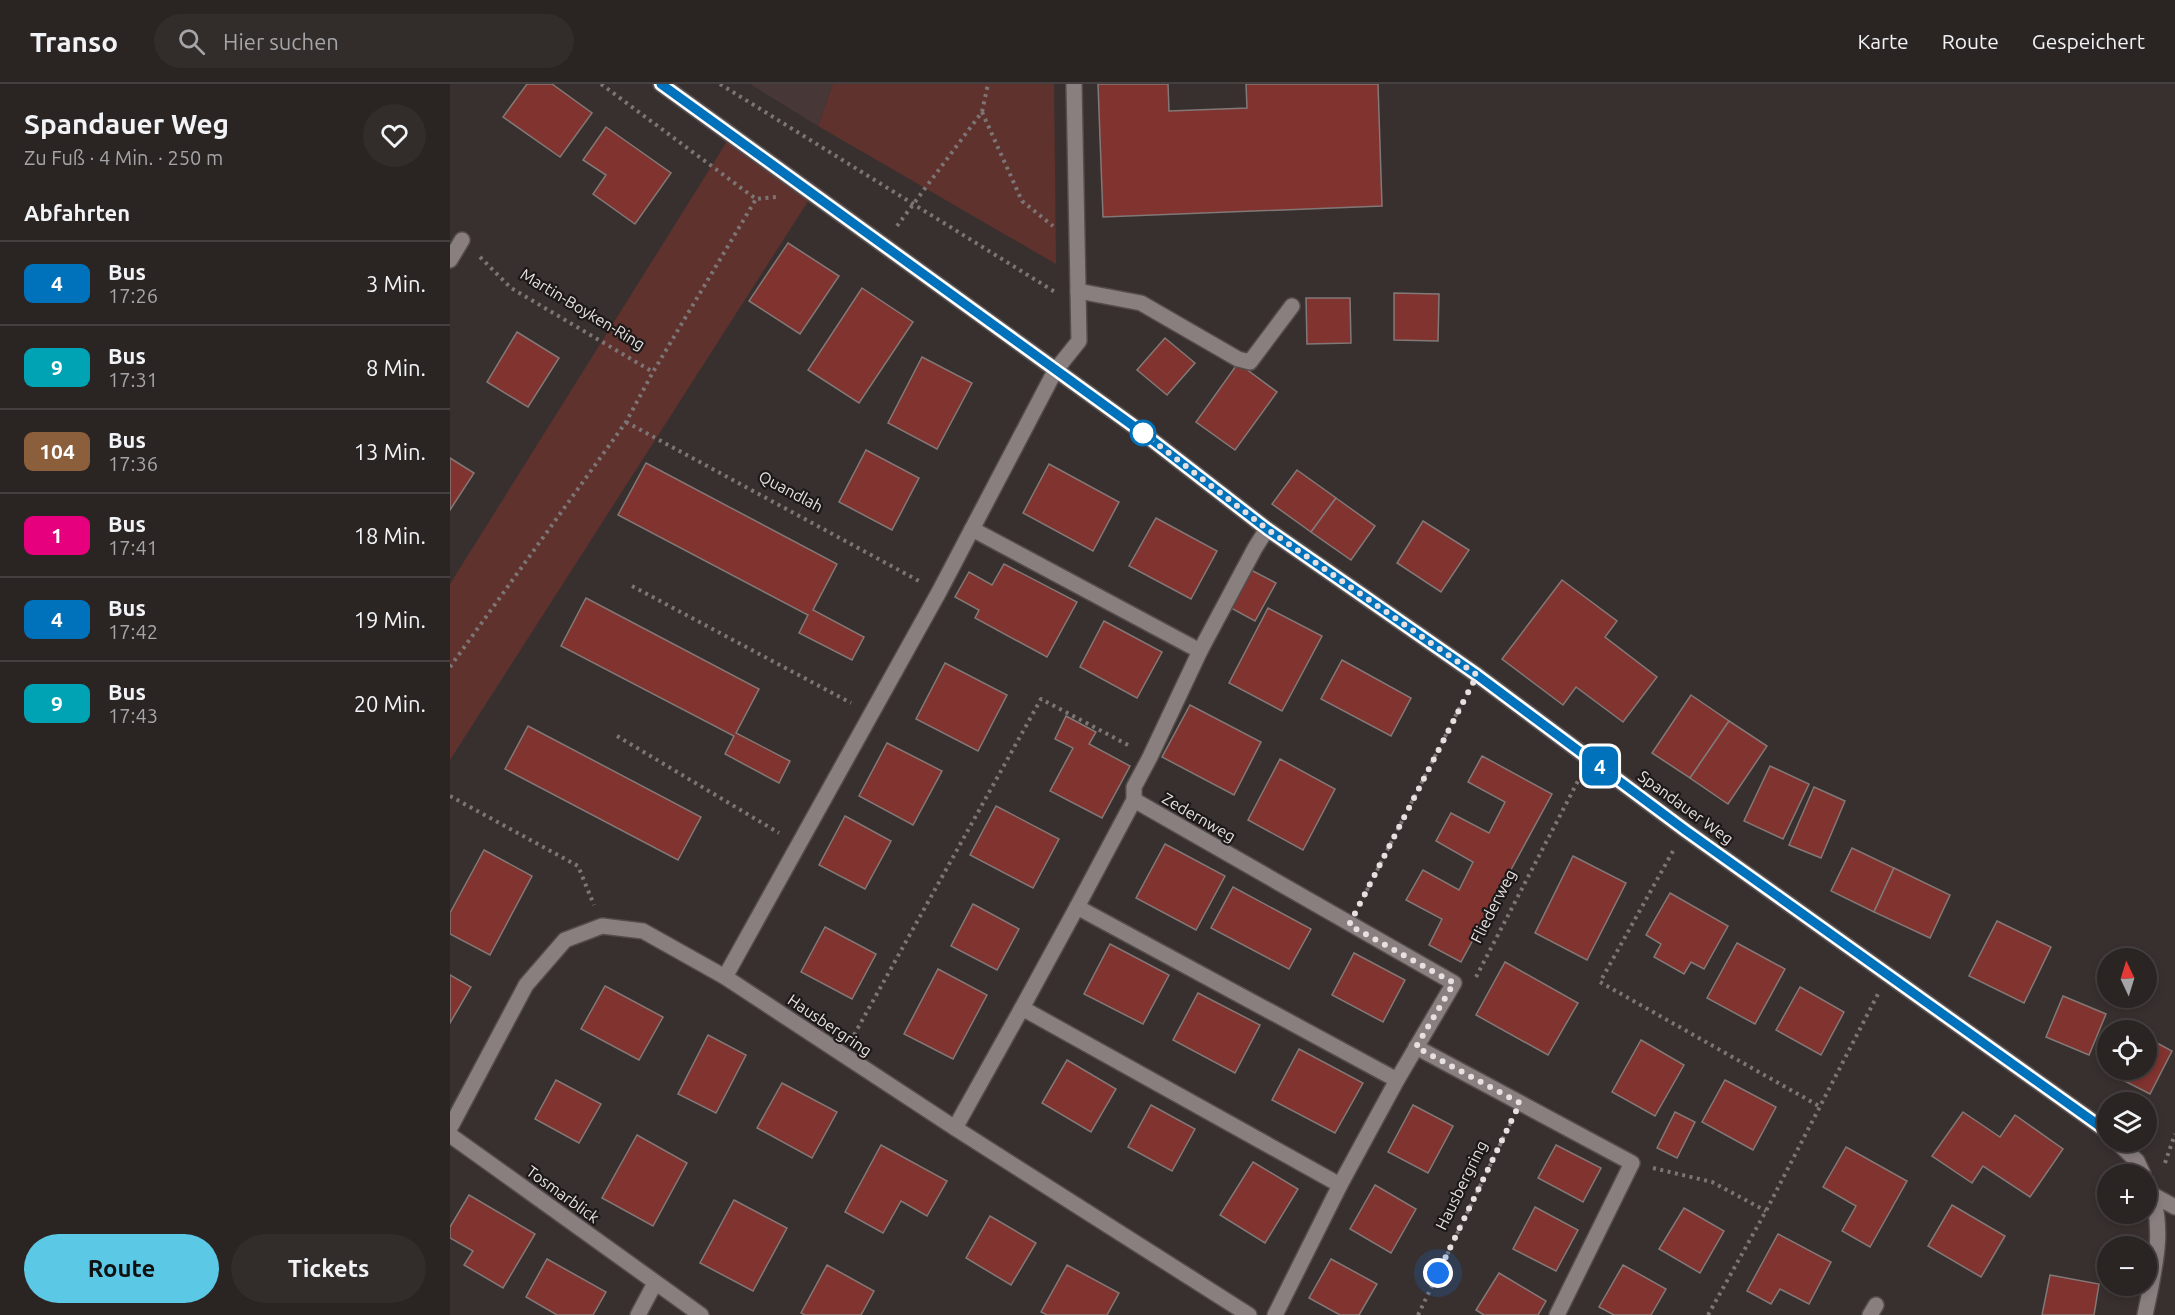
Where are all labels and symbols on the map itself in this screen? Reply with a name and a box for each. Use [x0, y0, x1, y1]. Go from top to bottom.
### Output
street label: Martin-Boyken-Ring [518, 265, 648, 353]
unlabelled marker [1130, 420, 1156, 446]
street label: Quandlah [756, 467, 826, 515]
line badge: 4 [1580, 746, 1620, 786]
street label: Spandauer Weg [1635, 767, 1737, 847]
street label: Zedernweg [1159, 789, 1239, 845]
street label: Fliederweg [1467, 866, 1519, 946]
north arrow [2097, 948, 2157, 1008]
street label: Hausbergring [785, 990, 875, 1060]
street label: Hausbergring [1432, 1137, 1490, 1233]
street label: Tosmarblick [523, 1162, 603, 1226]
your location [1423, 1258, 1453, 1288]

